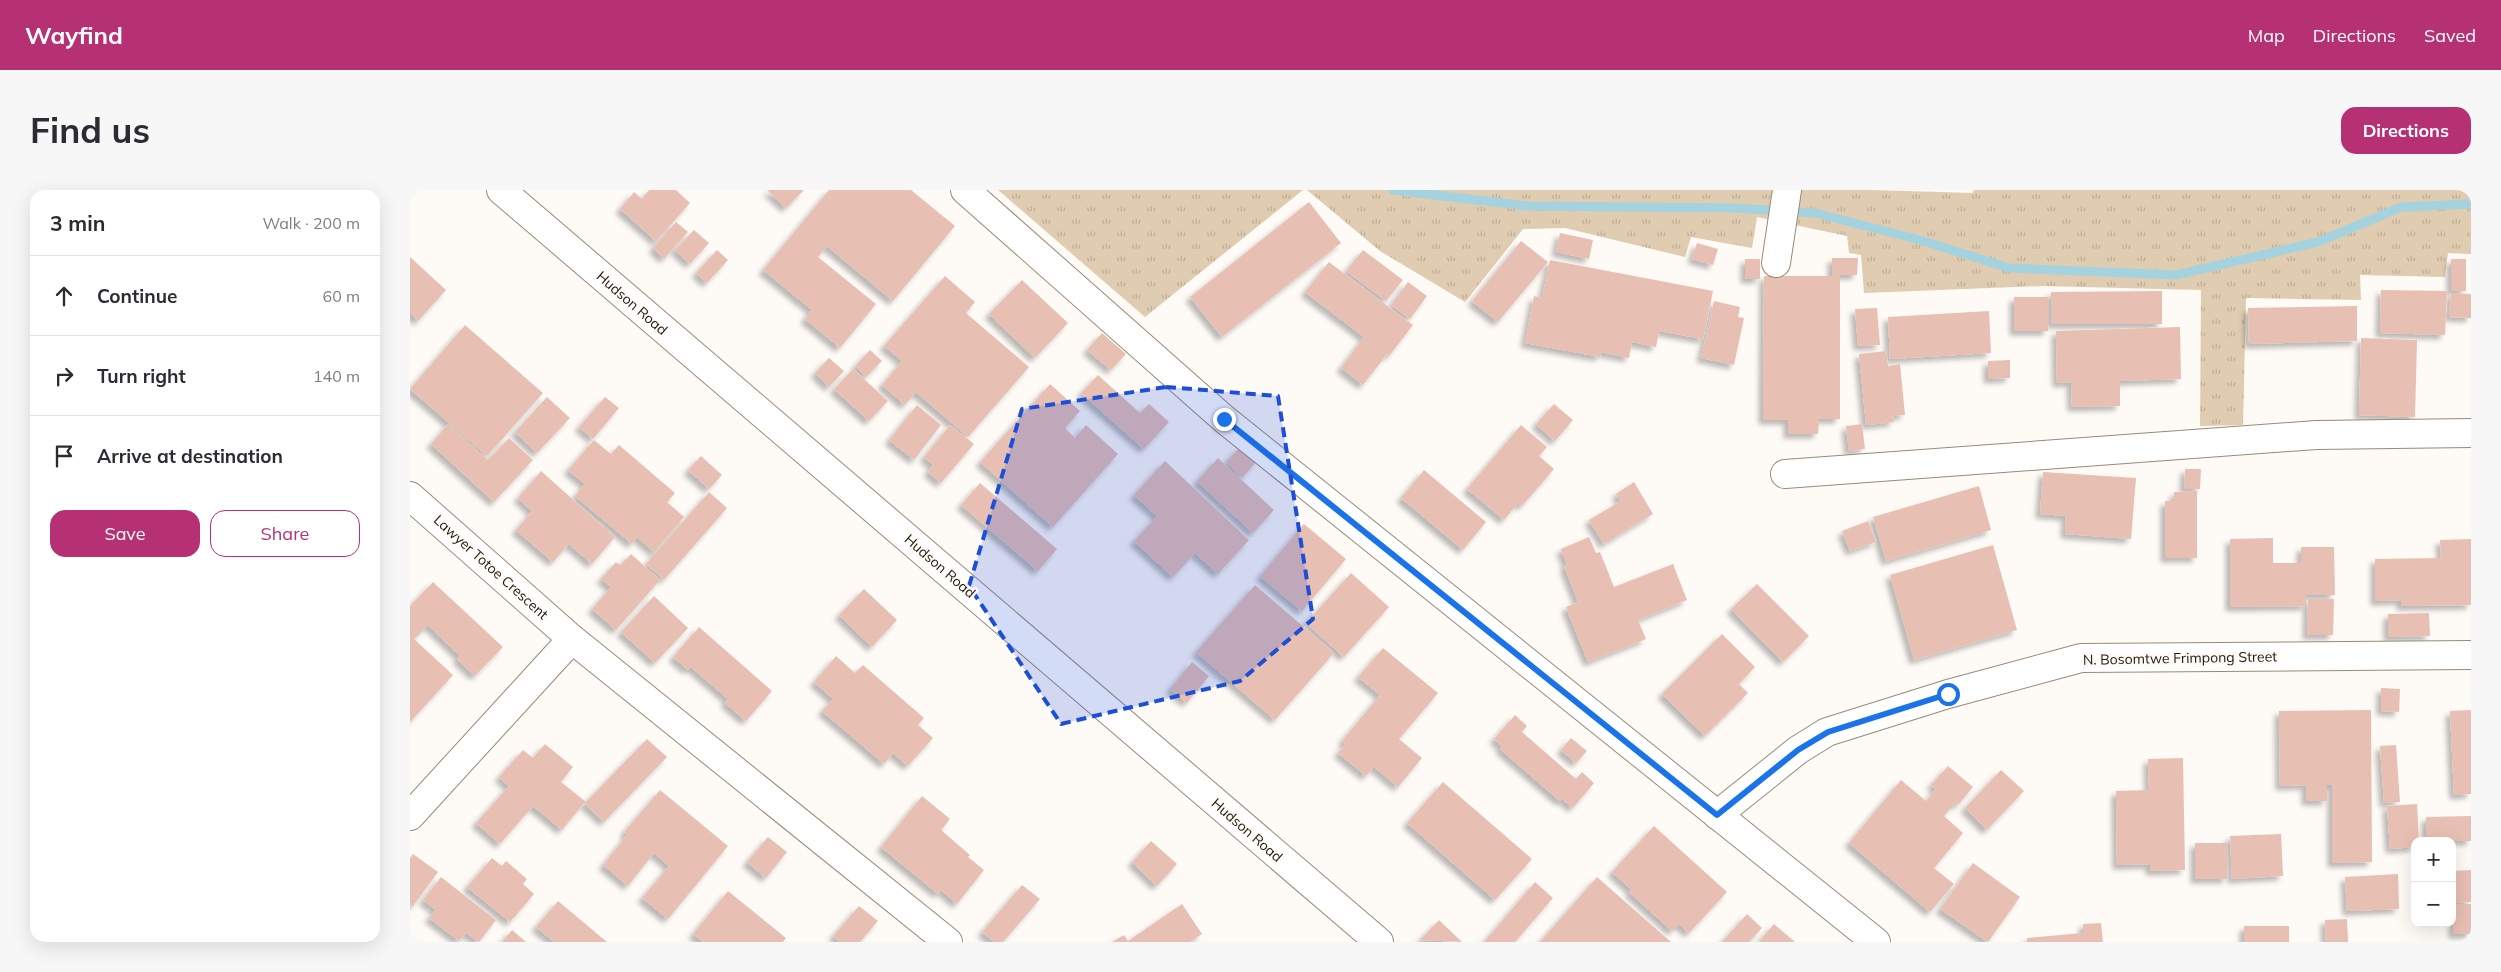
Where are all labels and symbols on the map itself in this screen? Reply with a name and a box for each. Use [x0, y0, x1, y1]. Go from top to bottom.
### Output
street label: Hudson Road [593, 267, 671, 339]
route end [1213, 408, 1236, 431]
street label: Lawyer Totoe Crescent [430, 511, 552, 623]
street label: Hudson Road [901, 530, 979, 602]
street label: N. Bosomtwe Frimpong Street [2083, 647, 2277, 669]
route start [1937, 683, 1960, 706]
street label: Hudson Road [1208, 794, 1286, 866]

